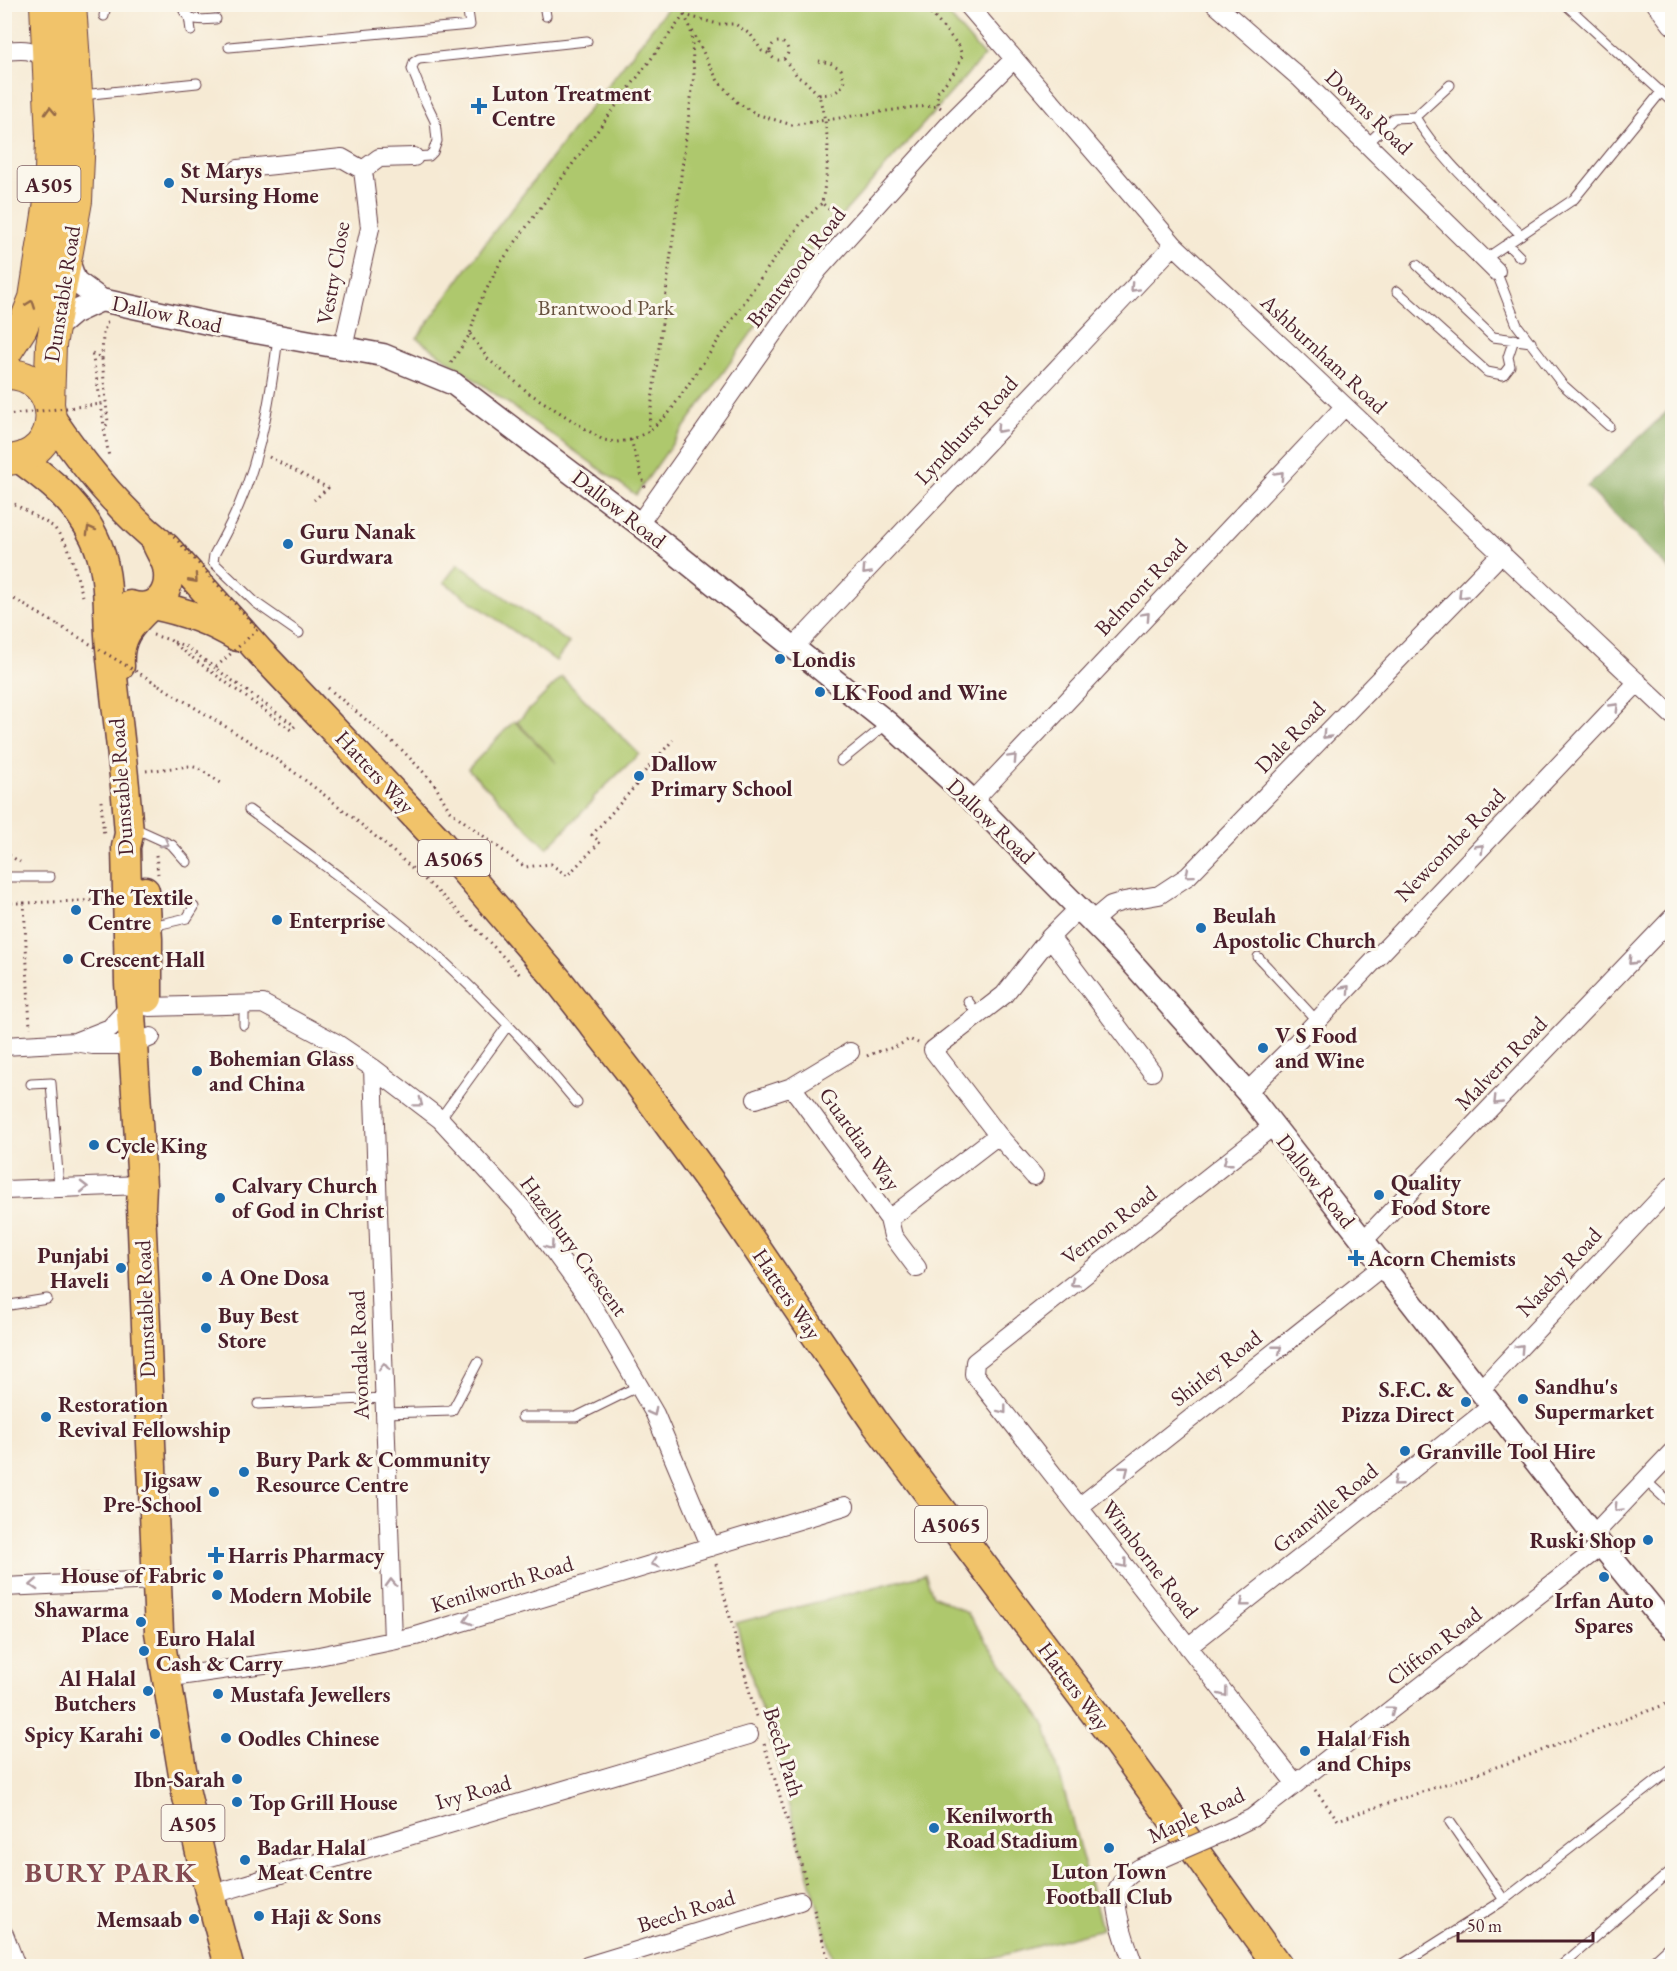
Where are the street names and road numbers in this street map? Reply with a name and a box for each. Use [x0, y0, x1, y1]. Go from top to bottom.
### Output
street label: Downs Road [1319, 63, 1420, 162]
road number: A505 [17, 166, 80, 202]
street label: Brantwood Road [740, 200, 853, 333]
street label: Vestry Close [310, 219, 356, 327]
street label: Dunstable Road [37, 223, 87, 364]
street label: Ashburnham Road [1254, 287, 1394, 421]
street label: Dallow Road [109, 288, 226, 340]
street label: Lyndhurst Road [908, 369, 1025, 491]
street label: Dallow Road [566, 463, 673, 555]
street label: Belmont Road [1088, 531, 1194, 642]
street label: Dale Road [1248, 694, 1332, 779]
street label: Dunstable Road [102, 716, 140, 857]
street label: Hatters Way [329, 724, 421, 820]
street label: Dallow Road [941, 772, 1042, 871]
street label: Newcombe Road [1388, 781, 1512, 908]
road number: A5065 [418, 840, 490, 876]
street label: Malvern Road [1449, 1009, 1554, 1116]
street label: Guardian Way [813, 1081, 908, 1197]
street label: Dallow Road [1270, 1128, 1362, 1235]
street label: Hazelbury Crescent [513, 1170, 635, 1322]
street label: Vernon Road [1056, 1178, 1163, 1271]
street label: Naseby Road [1510, 1220, 1609, 1323]
street label: Dunstable Road [128, 1239, 162, 1378]
street label: Hatters Way [746, 1243, 828, 1346]
street label: Avondale Road [342, 1289, 376, 1421]
street label: Shirley Road [1164, 1323, 1268, 1413]
street label: Granville Road [1266, 1456, 1384, 1559]
street label: Wimborne Road [1095, 1494, 1206, 1625]
road number: A5065 [915, 1506, 987, 1542]
street label: Kenilworth Road [427, 1548, 577, 1619]
street label: Clifton Road [1380, 1599, 1488, 1692]
street label: Hatters Way [1031, 1636, 1117, 1737]
street label: Beech Path [757, 1704, 811, 1800]
street label: Ivy Road [432, 1767, 515, 1817]
street label: Maple Road [1143, 1780, 1250, 1850]
road number: A505 [162, 1805, 224, 1841]
street label: Beech Road [634, 1882, 739, 1940]

